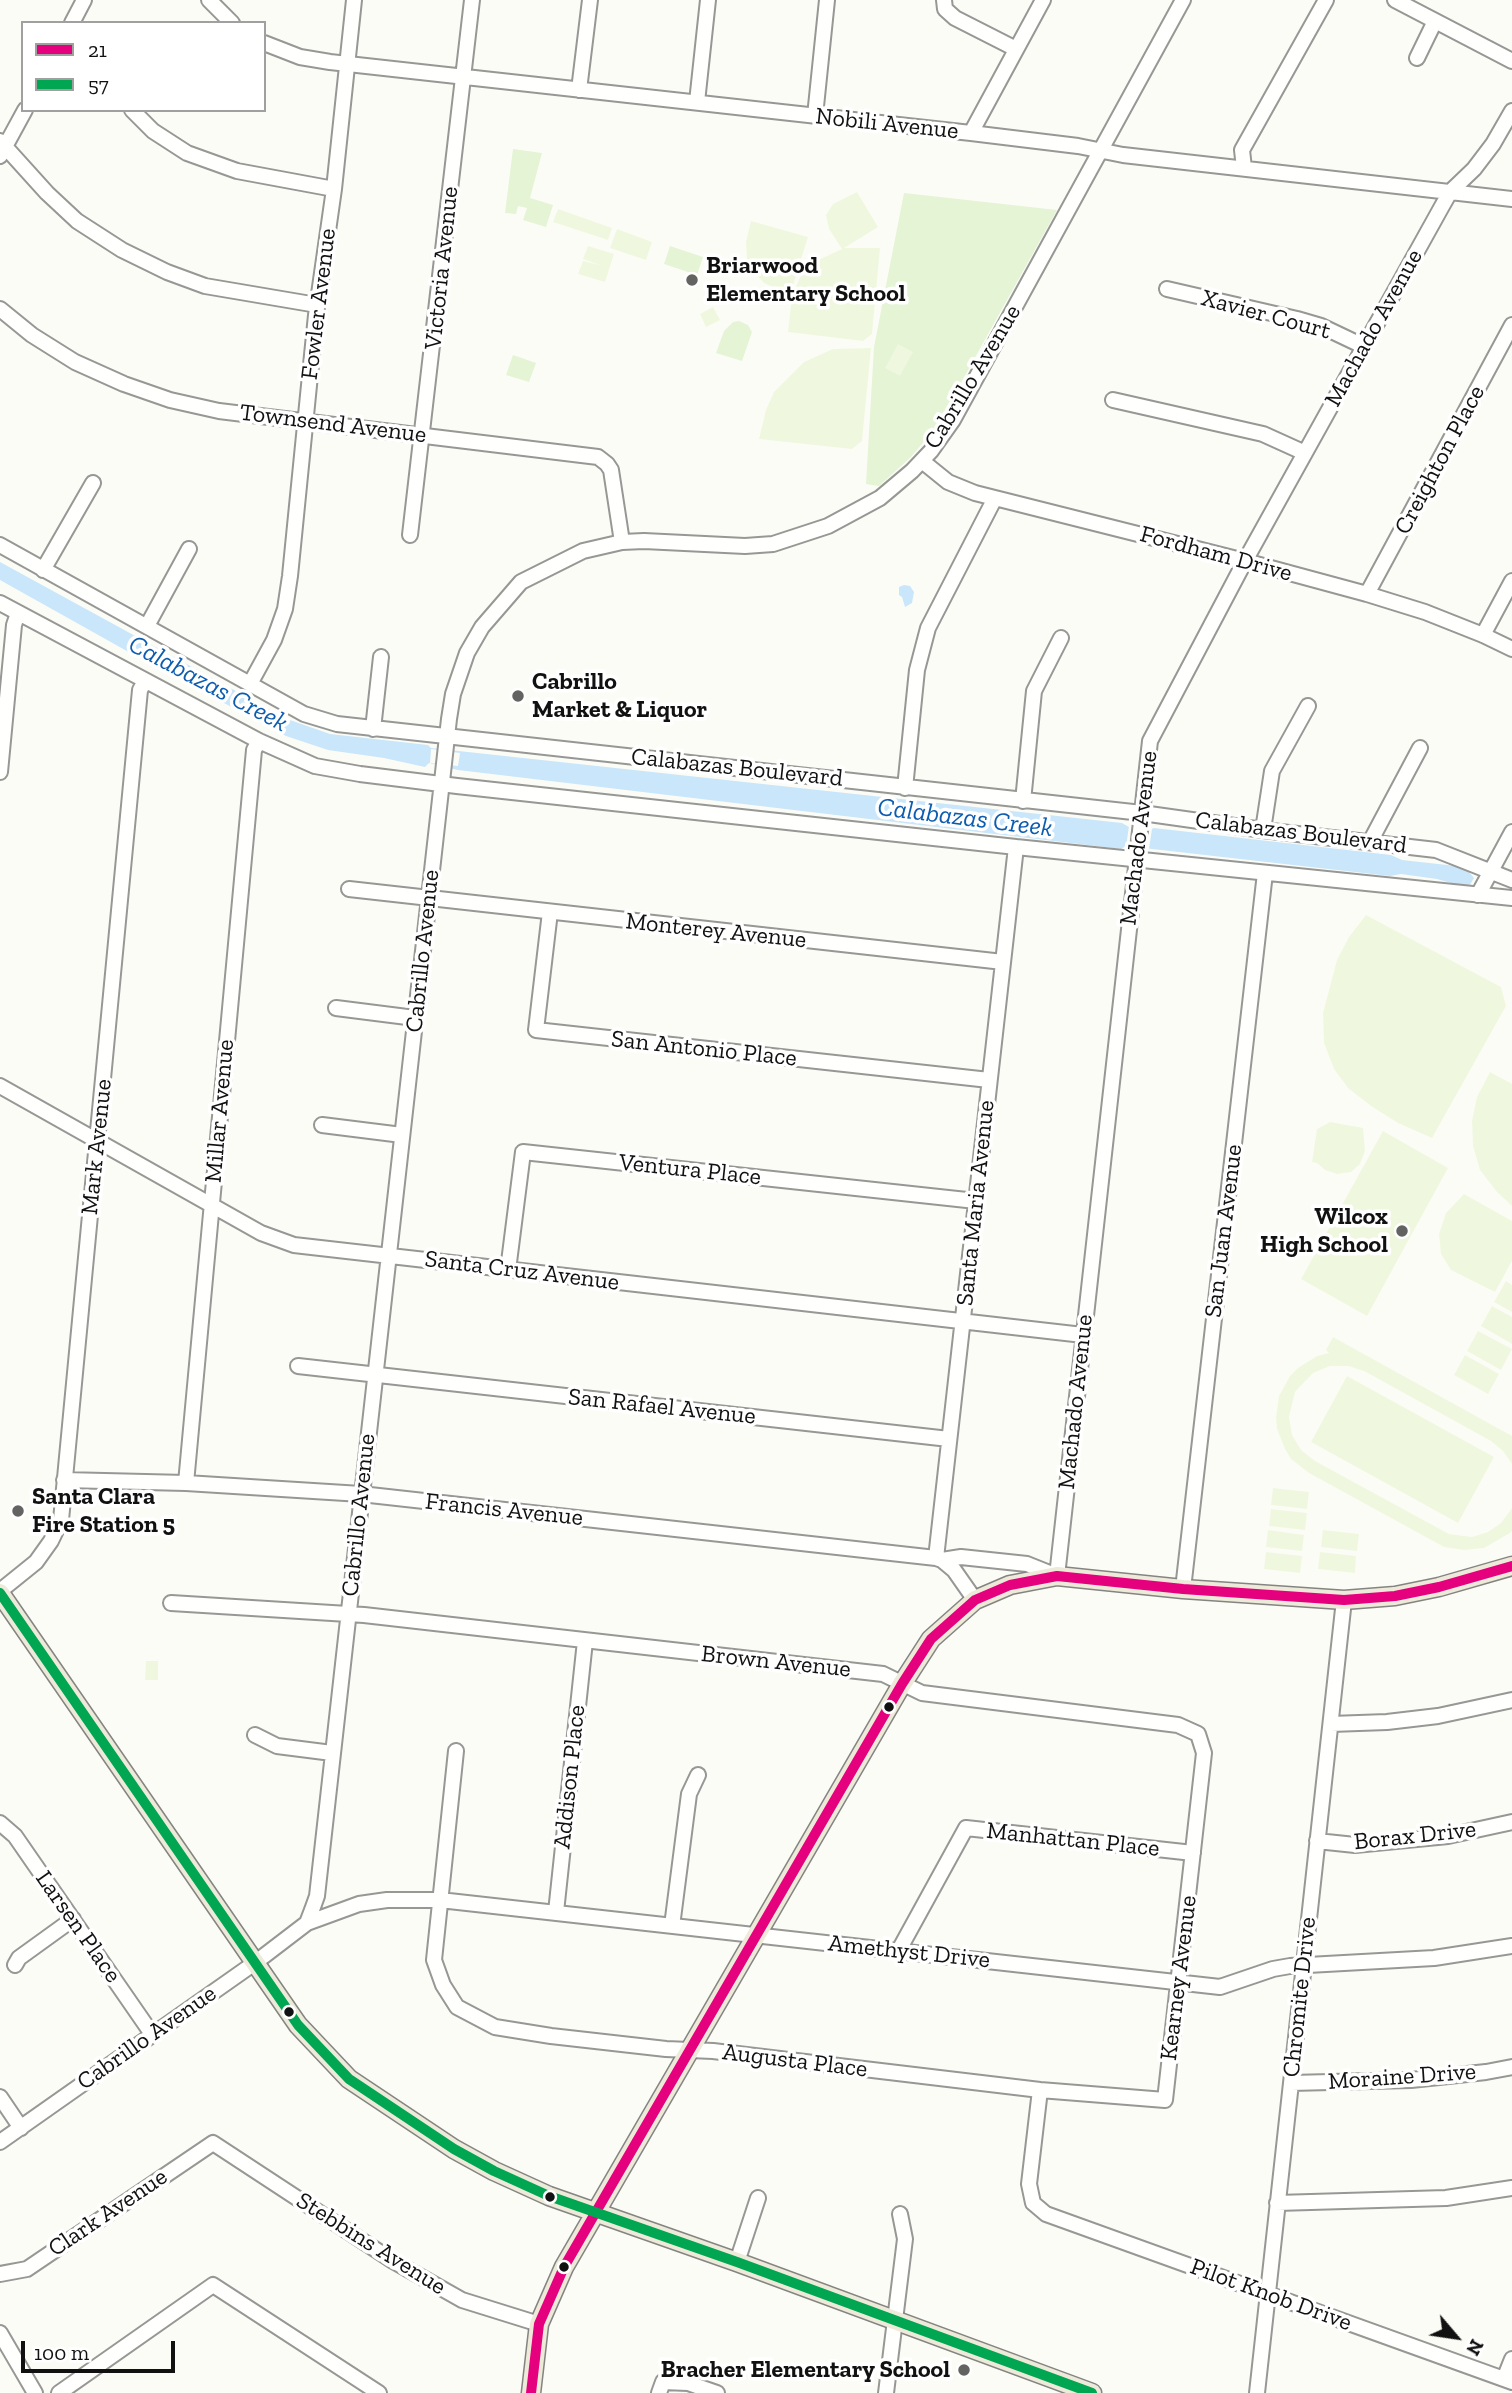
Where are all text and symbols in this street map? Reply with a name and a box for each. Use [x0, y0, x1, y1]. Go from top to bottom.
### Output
legend [21, 21, 266, 112]
text: 21 [88, 37, 107, 62]
text: 57 [88, 72, 109, 97]
street label: Nobili Avenue [814, 102, 960, 146]
street label: Victoria Avenue [419, 185, 465, 351]
street label: Fowler Avenue [295, 227, 343, 381]
street label: Machado Avenue [1319, 244, 1429, 412]
place label: Briarwood Elementary School [706, 252, 906, 308]
marker: Briarwood Elementary School [684, 272, 700, 288]
street label: Xavier Court [1198, 284, 1334, 346]
street label: Cabrillo Avenue [919, 300, 1027, 454]
street label: Creighton Place [1389, 381, 1491, 539]
street label: Townsend Avenue [238, 398, 428, 450]
street label: Fordham Drive [1137, 520, 1295, 588]
water label: Calabazas Creek [123, 629, 293, 739]
place label: Cabrillo Market & Liquor [532, 668, 707, 724]
marker: Cabrillo Market & Liquor [510, 688, 526, 704]
street label: Calabazas Boulevard [630, 743, 844, 793]
street label: Machado Avenue [1114, 749, 1164, 927]
water label: Calabazas Creek [876, 792, 1054, 844]
street label: Calabazas Boulevard [1194, 806, 1408, 860]
street label: Cabrillo Avenue [400, 868, 446, 1034]
street label: Monterey Avenue [624, 907, 808, 955]
street label: San Antonio Place [610, 1025, 798, 1073]
street label: Millar Avenue [199, 1038, 241, 1184]
street label: Mark Avenue [76, 1078, 118, 1216]
street label: Santa Maria Avenue [951, 1099, 1001, 1307]
street label: San Juan Avenue [1199, 1143, 1249, 1319]
street label: Ventura Place [618, 1148, 762, 1192]
place label: Wilcox High School [1260, 1203, 1388, 1259]
marker: Wilcox High School [1394, 1223, 1410, 1239]
street label: Santa Cruz Avenue [423, 1245, 621, 1297]
street label: Machado Avenue [1053, 1313, 1099, 1491]
street label: San Rafael Avenue [567, 1383, 757, 1431]
street label: Cabrillo Avenue [336, 1432, 382, 1598]
place label: Santa Clara Fire Station 5 [32, 1483, 175, 1539]
street label: Francis Avenue [424, 1487, 584, 1533]
marker: Santa Clara Fire Station 5 [10, 1503, 26, 1519]
street label: Brown Avenue [700, 1640, 852, 1684]
unlabelled marker [882, 1700, 896, 1714]
street label: Addison Place [548, 1704, 592, 1850]
street label: Borax Drive [1352, 1815, 1478, 1857]
street label: Manhattan Place [985, 1817, 1161, 1863]
street label: Larsen Place [29, 1866, 127, 1988]
street label: Kearney Avenue [1155, 1894, 1203, 2062]
street label: Chromite Drive [1277, 1915, 1323, 2079]
street label: Amethyst Drive [827, 1929, 991, 1975]
street label: Cabrillo Avenue [72, 1979, 222, 2097]
unlabelled marker [282, 2005, 296, 2019]
street label: Augusta Place [721, 2038, 869, 2084]
street label: Moraine Drive [1327, 2057, 1477, 2097]
street label: Clark Avenue [43, 2163, 173, 2263]
street label: Stebbins Avenue [291, 2186, 451, 2302]
unlabelled marker [543, 2190, 557, 2204]
street label: Pilot Knob Drive [1186, 2252, 1356, 2338]
unlabelled marker [557, 2260, 571, 2274]
north arrow [1421, 2302, 1491, 2372]
scale bar [24, 2326, 178, 2370]
text: N [1461, 2336, 1488, 2359]
text: 100 m [34, 2340, 89, 2365]
place label: Bracher Elementary School [661, 2356, 950, 2384]
marker: Bracher Elementary School [956, 2362, 972, 2378]

